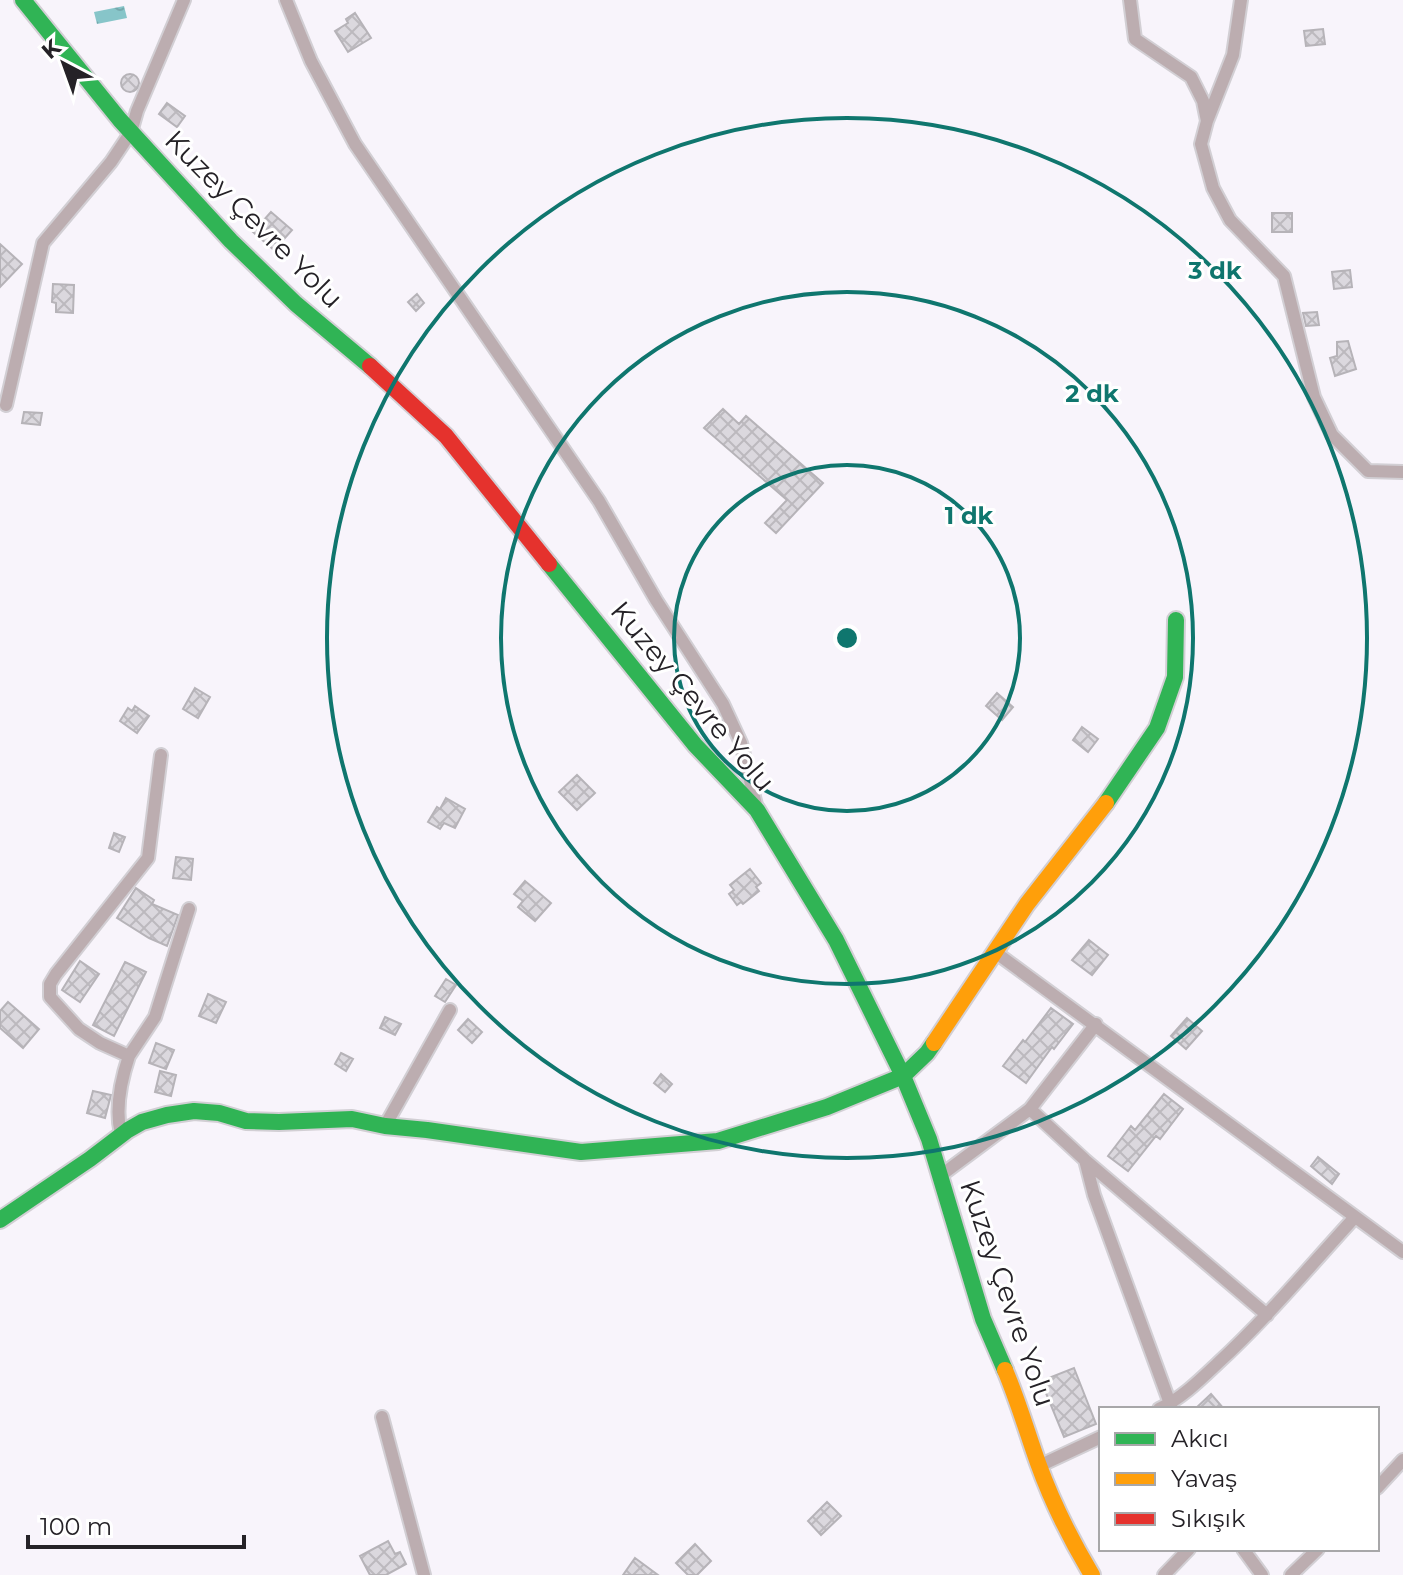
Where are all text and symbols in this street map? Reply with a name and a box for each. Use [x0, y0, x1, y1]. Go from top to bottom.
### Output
north arrow [24, 24, 104, 104]
text: K [36, 33, 67, 65]
street label: Kuzey Çevre Yolu [158, 123, 350, 315]
text: 3 dk [1187, 256, 1242, 285]
text: 2 dk [1065, 379, 1119, 408]
text: 1 dk [945, 501, 994, 530]
street label: Kuzey Çevre Yolu [604, 594, 782, 798]
centre of rings [833, 624, 861, 652]
street label: Kuzey Çevre Yolu [953, 1175, 1063, 1411]
legend [1099, 1407, 1379, 1551]
text: Akıcı [1171, 1424, 1229, 1453]
text: Yavaş [1171, 1464, 1237, 1493]
scale bar [28, 1499, 244, 1549]
text: Sıkışık [1171, 1504, 1246, 1533]
text: 100 m [40, 1512, 112, 1541]

